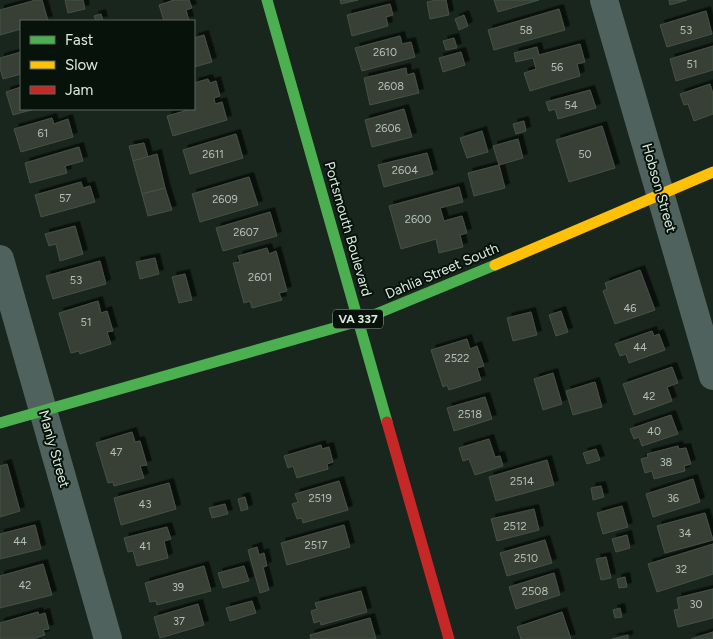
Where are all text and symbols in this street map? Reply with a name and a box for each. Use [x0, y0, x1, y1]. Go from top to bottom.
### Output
legend [20, 20, 195, 110]
house number: 58 [519, 24, 533, 37]
house number: 53 [680, 24, 692, 37]
text: Fast [65, 31, 94, 49]
house number: 2610 [373, 46, 397, 59]
text: Slow [65, 56, 98, 74]
house number: 51 [687, 58, 697, 71]
house number: 56 [551, 61, 563, 74]
house number: 2608 [378, 80, 404, 93]
text: Jam [65, 81, 93, 99]
house number: 54 [564, 99, 578, 112]
house number: 2606 [375, 122, 401, 135]
house number: 61 [38, 127, 48, 140]
street label: Hobson Street [638, 141, 680, 235]
house number: 2611 [202, 148, 224, 161]
house number: 50 [578, 148, 592, 161]
street label: Portsmouth Boulevard [321, 160, 375, 298]
house number: 2604 [392, 164, 418, 177]
house number: 57 [59, 192, 71, 205]
house number: 2609 [212, 193, 238, 206]
house number: 2600 [405, 213, 431, 226]
house number: 2607 [233, 226, 259, 239]
street label: Dahlia Street South [383, 239, 502, 303]
house number: 2601 [248, 271, 272, 284]
house number: 53 [70, 274, 82, 287]
house number: 46 [623, 302, 637, 315]
road number: VA 337 [333, 310, 383, 328]
house number: 51 [81, 316, 91, 329]
house number: 44 [633, 341, 647, 354]
house number: 2522 [445, 352, 469, 365]
house number: 42 [643, 390, 655, 403]
street label: Manly Street [35, 408, 73, 490]
house number: 2518 [458, 408, 482, 421]
house number: 40 [647, 425, 661, 438]
house number: 47 [110, 446, 122, 459]
house number: 38 [660, 456, 673, 469]
house number: 2514 [510, 475, 534, 488]
house number: 2519 [308, 492, 332, 505]
house number: 36 [667, 492, 679, 505]
house number: 43 [139, 498, 151, 511]
house number: 2512 [503, 520, 527, 533]
house number: 34 [679, 527, 692, 540]
house number: 44 [13, 535, 27, 548]
house number: 2517 [305, 539, 328, 552]
house number: 41 [139, 540, 151, 553]
house number: 2510 [514, 552, 538, 565]
house number: 32 [675, 563, 687, 576]
house number: 42 [19, 579, 31, 592]
house number: 39 [172, 581, 184, 594]
house number: 2508 [522, 585, 548, 598]
house number: 30 [689, 598, 703, 611]
house number: 37 [173, 615, 185, 628]

